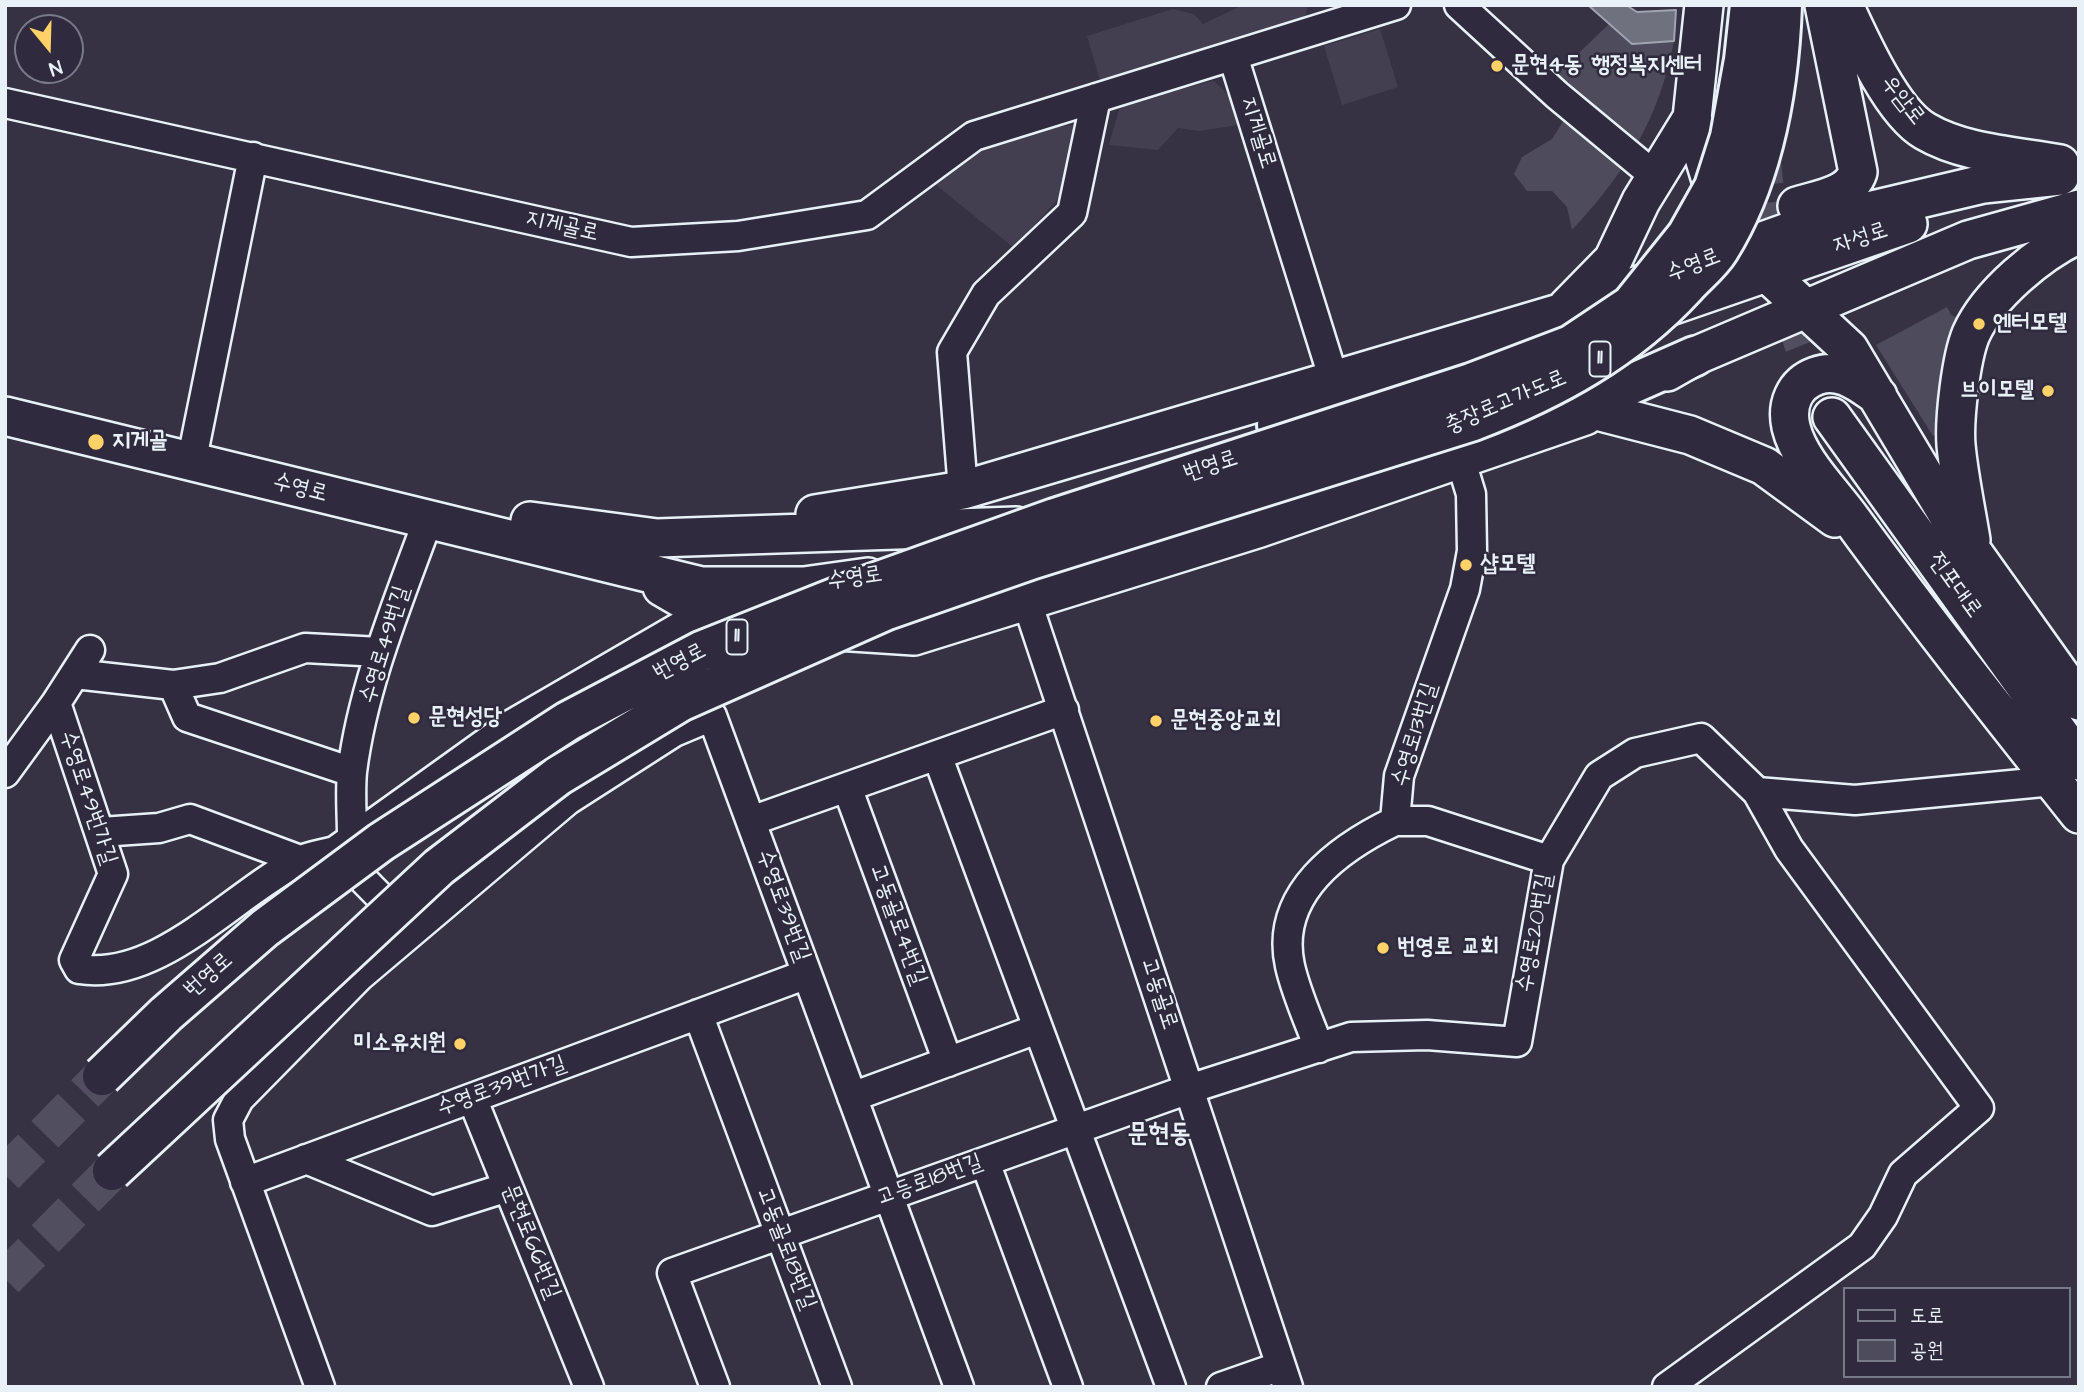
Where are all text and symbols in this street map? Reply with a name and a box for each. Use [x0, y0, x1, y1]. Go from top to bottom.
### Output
north arrow [14, 14, 84, 84]
place label: 문현4동 행정복지센터 [1511, 52, 1702, 80]
text: N [45, 53, 65, 82]
marker: 문현4동 행정복지센터 [1489, 58, 1505, 74]
street label: 우암로 [1874, 71, 1930, 131]
street label: 지게골로 [1233, 94, 1281, 172]
street label: 지게골로 [523, 205, 601, 249]
street label: 자성로 [1830, 217, 1892, 261]
street label: 수영로 [1663, 243, 1725, 289]
place label: 엔터모텔 [1993, 310, 2067, 338]
marker: 엔터모텔 [1971, 316, 1987, 332]
road number: 11 [1590, 342, 1610, 376]
street label: 충장로고가도로 [1441, 365, 1571, 441]
place label: 브이모텔 [1960, 377, 2034, 405]
marker: 브이모텔 [2040, 383, 2056, 399]
place label: 지게골 [112, 428, 168, 456]
marker: 지게골 [86, 432, 106, 452]
street label: 번영로 [1180, 445, 1242, 489]
street label: 수영로 [270, 469, 330, 509]
street label: 전포대로 [1921, 548, 1987, 624]
place label: 샵모텔 [1480, 551, 1536, 579]
marker: 샵모텔 [1458, 557, 1474, 573]
street label: 수영로 [826, 561, 884, 597]
street label: 수영로49번길 [355, 583, 417, 707]
road number: 11 [726, 620, 748, 654]
street label: 번영로 [649, 638, 711, 688]
street label: 수영로13번길 [1387, 680, 1445, 790]
place label: 문현성당 [428, 704, 502, 732]
place label: 문현중앙교회 [1170, 707, 1281, 735]
marker: 문현성당 [406, 710, 422, 726]
marker: 문현중앙교회 [1148, 713, 1164, 729]
street label: 수영로49번가길 [52, 727, 122, 869]
street label: 수영로39번길 [749, 846, 815, 966]
street label: 고동골로4번길 [862, 861, 932, 989]
street label: 수영로20번길 [1512, 871, 1560, 995]
place label: 번영로 교회 [1397, 934, 1499, 962]
marker: 번영로 교회 [1375, 940, 1391, 956]
street label: 번영로 [179, 947, 239, 1005]
street label: 고동골로 [1133, 955, 1183, 1033]
place label: 미소유치원 [353, 1030, 446, 1058]
marker: 미소유치원 [452, 1036, 468, 1052]
street label: 수영로39번가길 [433, 1051, 571, 1123]
district label: 문현동 [1128, 1120, 1190, 1152]
street label: 고등로18번길 [873, 1149, 987, 1213]
street label: 문현로66번길 [494, 1181, 566, 1303]
street label: 고동골로18번길 [749, 1184, 821, 1314]
legend [1842, 1287, 2070, 1378]
text: 도로 [1910, 1301, 1944, 1330]
text: 공원 [1910, 1336, 1944, 1365]

